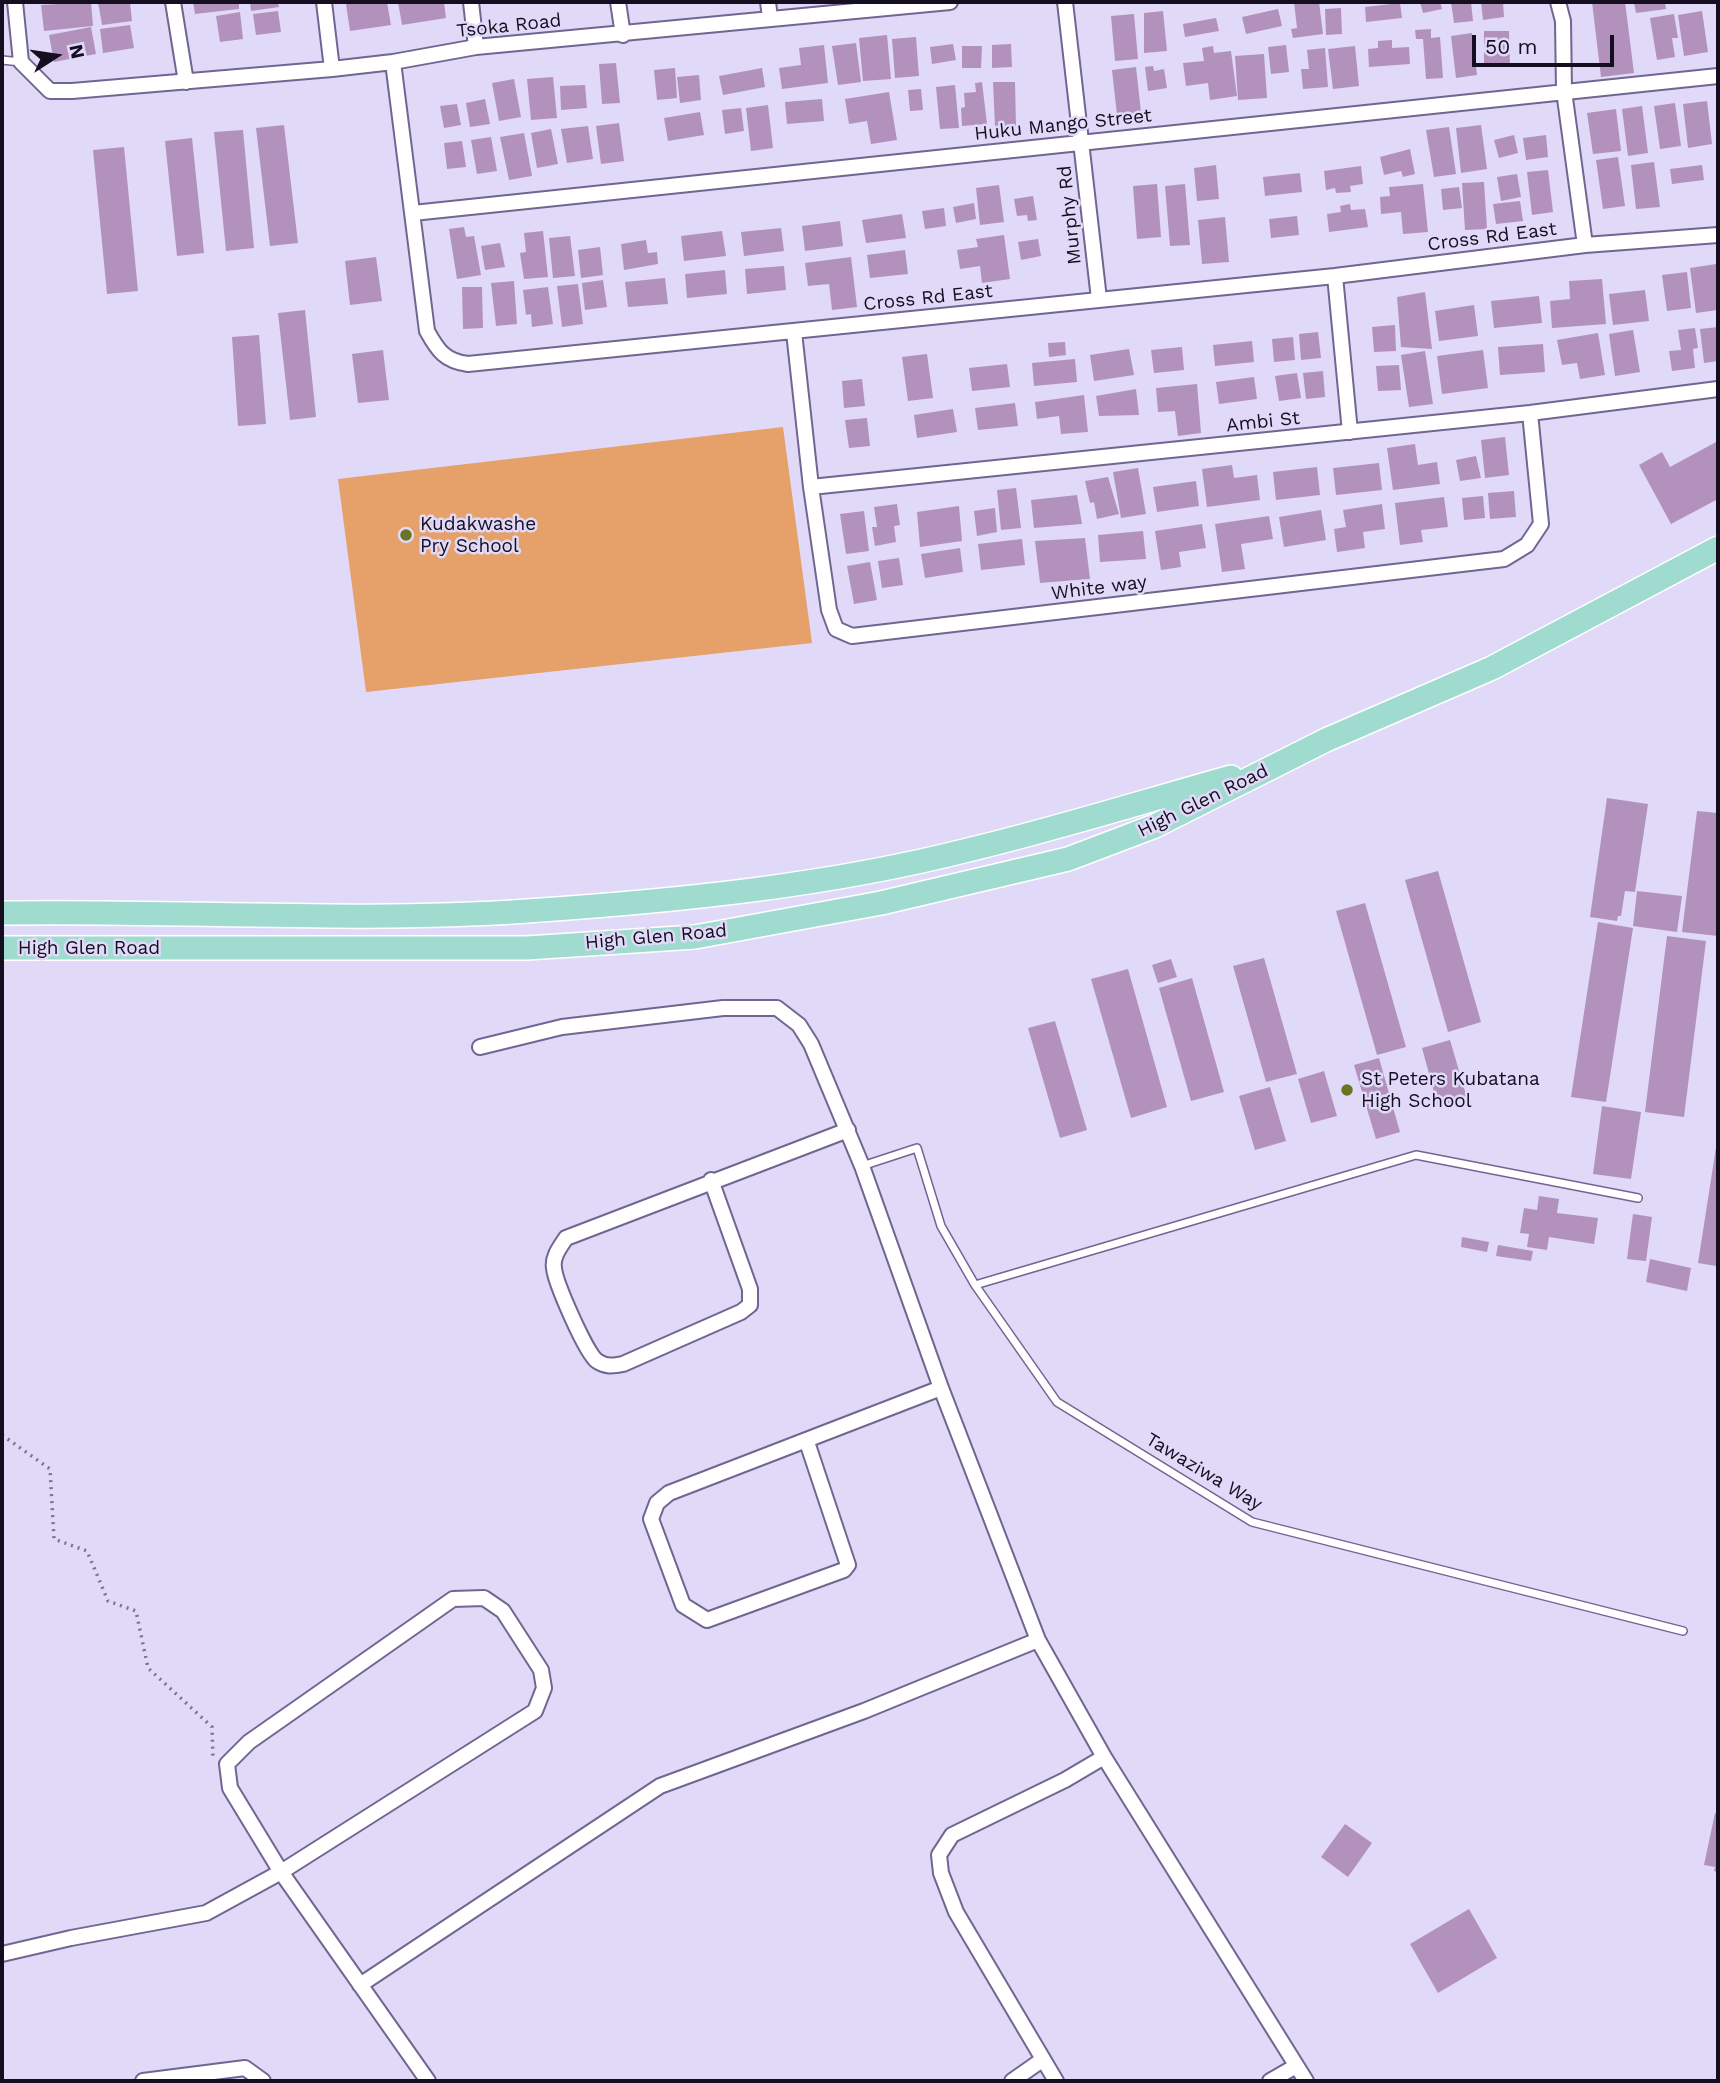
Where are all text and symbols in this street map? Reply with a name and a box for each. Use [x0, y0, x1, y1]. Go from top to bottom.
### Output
street label: Tsoka Road [455, 9, 563, 43]
north arrow [21, 21, 91, 91]
scale bar [1475, 21, 1617, 65]
text: 50 m [1485, 34, 1537, 59]
text: N [64, 42, 90, 61]
street label: Huku Mango Street [973, 104, 1153, 146]
street label: Murphy Rd [1053, 164, 1087, 266]
street label: Cross Rd East [1426, 218, 1558, 256]
street label: Cross Rd East [862, 280, 994, 316]
street label: Ambi St [1225, 407, 1301, 437]
place label: Kudakwashe Pry School [420, 513, 536, 557]
marker: Kudakwashe Pry School [398, 527, 414, 543]
street label: White way [1050, 571, 1148, 605]
street label: High Glen Road [1134, 760, 1272, 842]
street label: High Glen Road [584, 919, 728, 955]
street label: High Glen Road [18, 937, 160, 959]
place label: St Peters Kubatana High School [1361, 1068, 1540, 1112]
marker: St Peters Kubatana High School [1339, 1082, 1355, 1098]
street label: Tawaziwa Way [1141, 1428, 1267, 1516]

